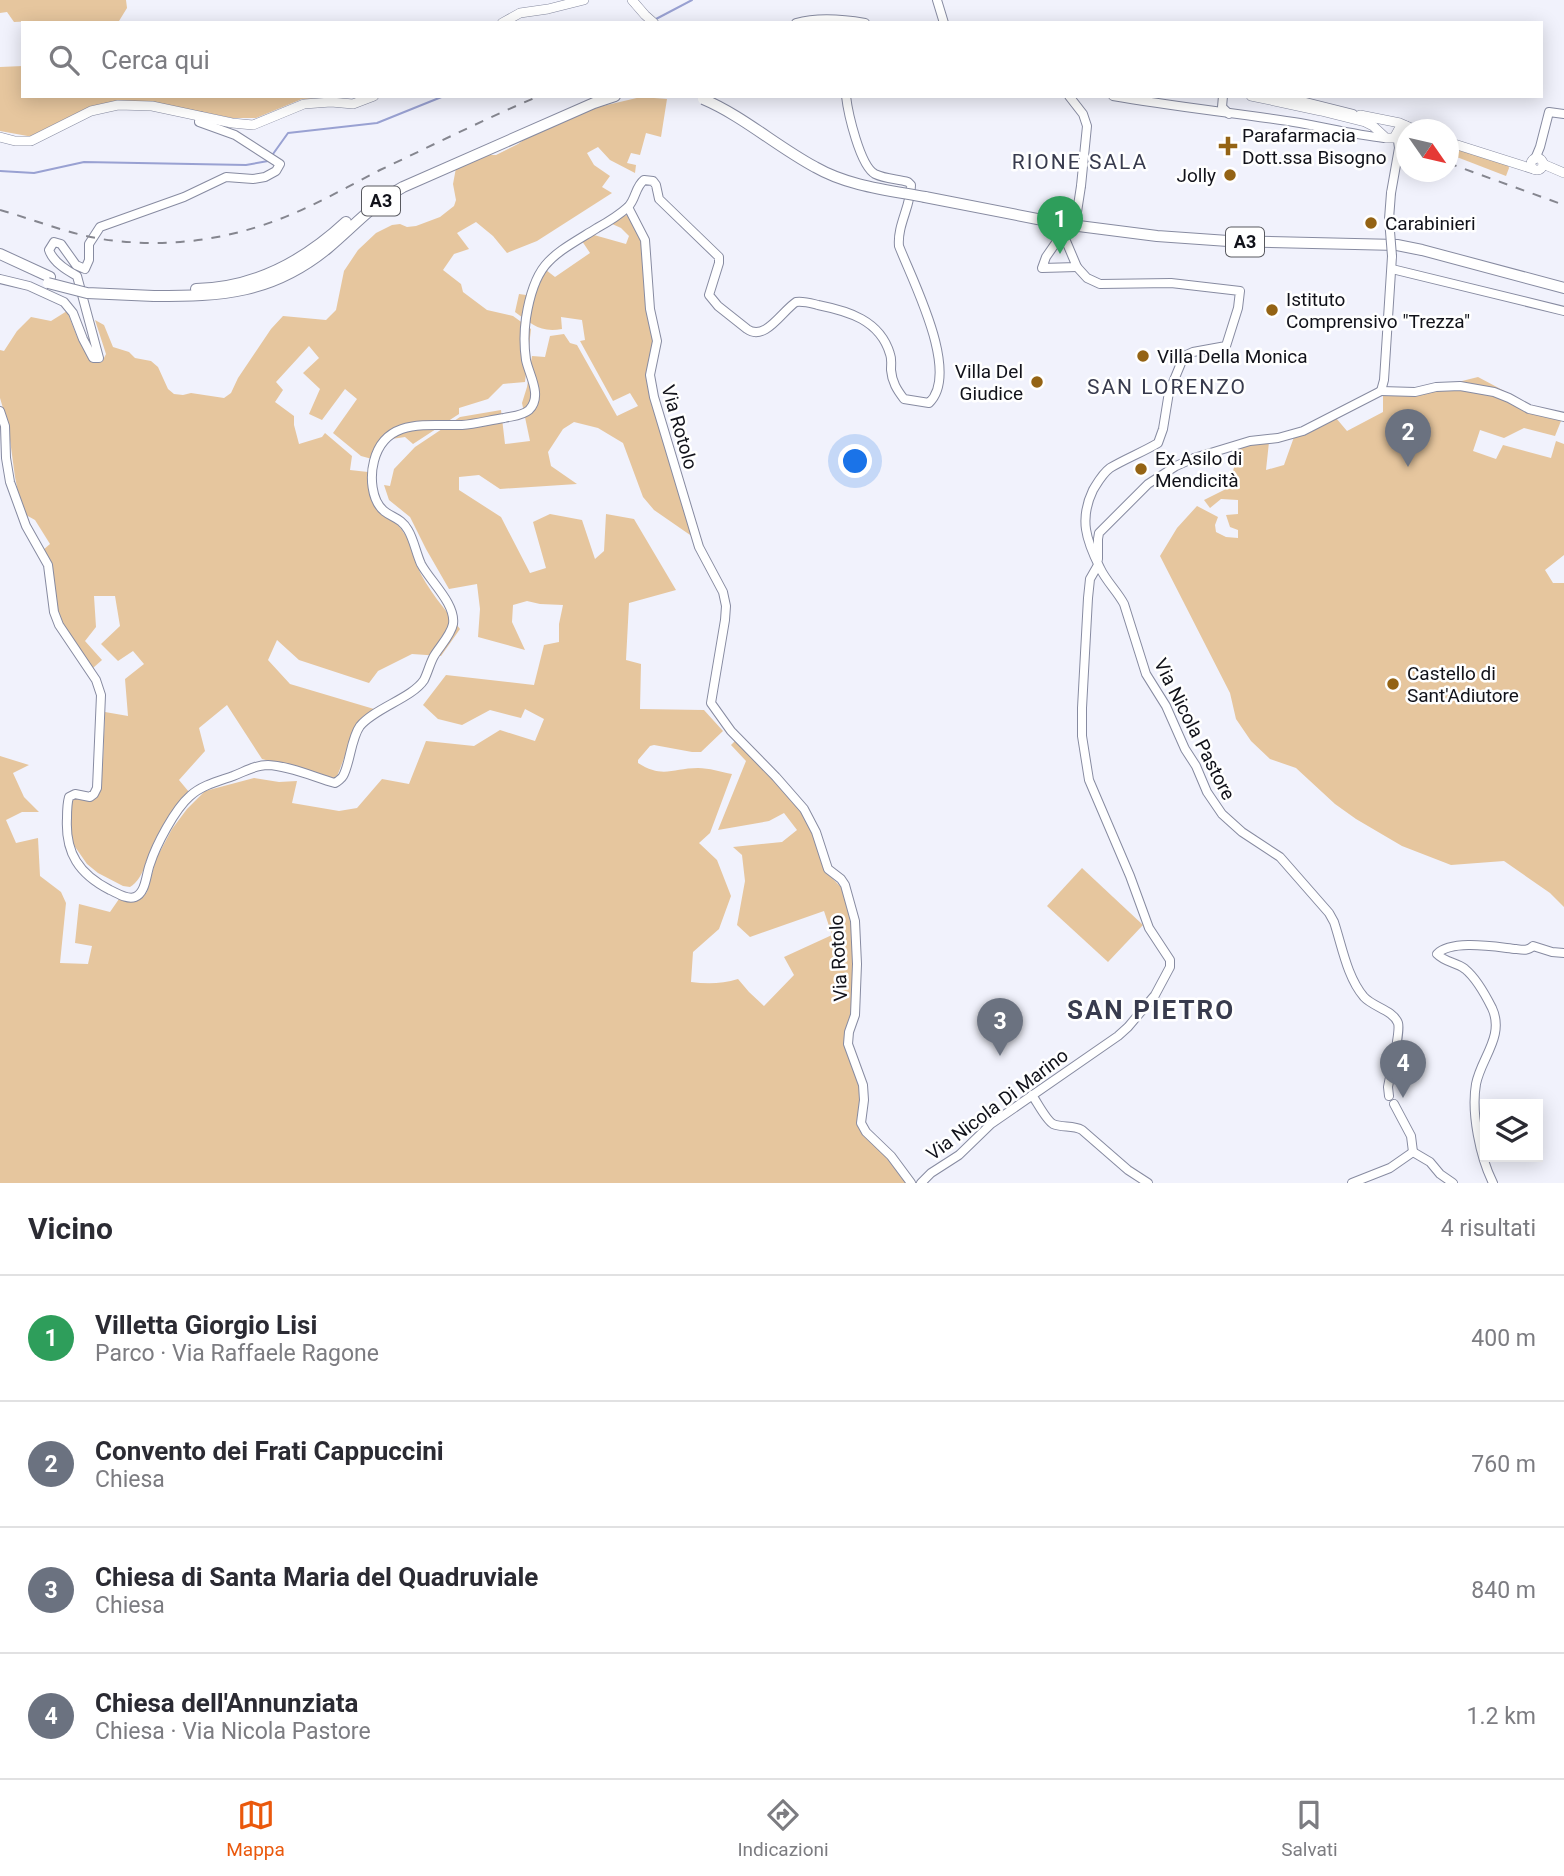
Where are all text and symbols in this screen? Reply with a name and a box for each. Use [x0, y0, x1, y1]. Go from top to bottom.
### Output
search box [21, 21, 1543, 98]
icon: search [45, 41, 83, 79]
text: Cerca qui [101, 45, 210, 75]
north arrow [1396, 119, 1459, 182]
place label: Parafarmacia Dott.ssa Bisogno [1242, 124, 1387, 169]
marker: Parafarmacia Dott.ssa Bisogno [1220, 138, 1236, 154]
district label: RIONE SALA [1012, 150, 1148, 174]
place label: Jolly [1176, 164, 1216, 187]
marker: Jolly [1222, 167, 1238, 183]
road number: A3 [362, 186, 400, 216]
pin: 1 [1037, 196, 1083, 254]
place label: Carabinieri [1385, 212, 1476, 235]
marker: Carabinieri [1363, 215, 1379, 231]
road number: A3 [1226, 228, 1264, 256]
place label: Istituto Comprensivo "Trezza" [1286, 288, 1470, 333]
marker: Istituto Comprensivo "Trezza" [1264, 302, 1280, 318]
place label: Villa Della Monica [1157, 345, 1308, 368]
marker: Villa Della Monica [1135, 348, 1151, 364]
place label: Villa Del Giudice [955, 360, 1023, 405]
marker: Villa Del Giudice [1029, 374, 1045, 390]
district label: SAN LORENZO [1087, 375, 1247, 399]
street label: Via Rotolo [657, 382, 703, 472]
pin: 2 [1385, 409, 1431, 467]
your location [838, 444, 872, 478]
place label: Ex Asilo di Mendicità [1155, 447, 1242, 492]
marker: Ex Asilo di Mendicità [1133, 461, 1149, 477]
street label: Via Nicola Pastore [1149, 655, 1240, 804]
place label: Castello di Sant'Adiutore [1407, 662, 1519, 707]
marker: Castello di Sant'Adiutore [1385, 676, 1401, 692]
street label: Via Rotolo [825, 914, 852, 1002]
district label: SAN PIETRO [1067, 995, 1235, 1025]
pin: 3 [977, 998, 1023, 1056]
pin: 4 [1380, 1040, 1426, 1098]
street label: Via Nicola Di Marino [922, 1044, 1073, 1165]
map controls [1480, 1099, 1543, 1162]
button: layers [1480, 1099, 1543, 1162]
text: Vicino [28, 1211, 113, 1246]
text: 4 risultati [1441, 1215, 1536, 1242]
text: Villetta Giorgio Lisi [95, 1310, 317, 1340]
text: 1 [44, 1325, 58, 1352]
text: 400 m [1471, 1325, 1536, 1352]
text: Parco · Via Raffaele Ragone [95, 1340, 379, 1367]
text: Convento dei Frati Cappuccini [95, 1436, 444, 1466]
text: 2 [44, 1451, 58, 1478]
text: 760 m [1471, 1451, 1536, 1478]
text: Chiesa [95, 1466, 165, 1493]
text: Chiesa di Santa Maria del Quadruviale [95, 1562, 538, 1592]
text: 3 [44, 1577, 58, 1604]
text: 840 m [1471, 1577, 1536, 1604]
text: Chiesa [95, 1592, 165, 1619]
text: Chiesa dell'Annunziata [95, 1688, 358, 1718]
text: 4 [44, 1703, 58, 1730]
text: 1.2 km [1467, 1703, 1536, 1730]
text: Chiesa · Via Nicola Pastore [95, 1718, 371, 1745]
tab: Mappa [226, 1796, 285, 1861]
tab: Indicazioni [737, 1796, 829, 1861]
tab: Salvati [1281, 1796, 1338, 1861]

